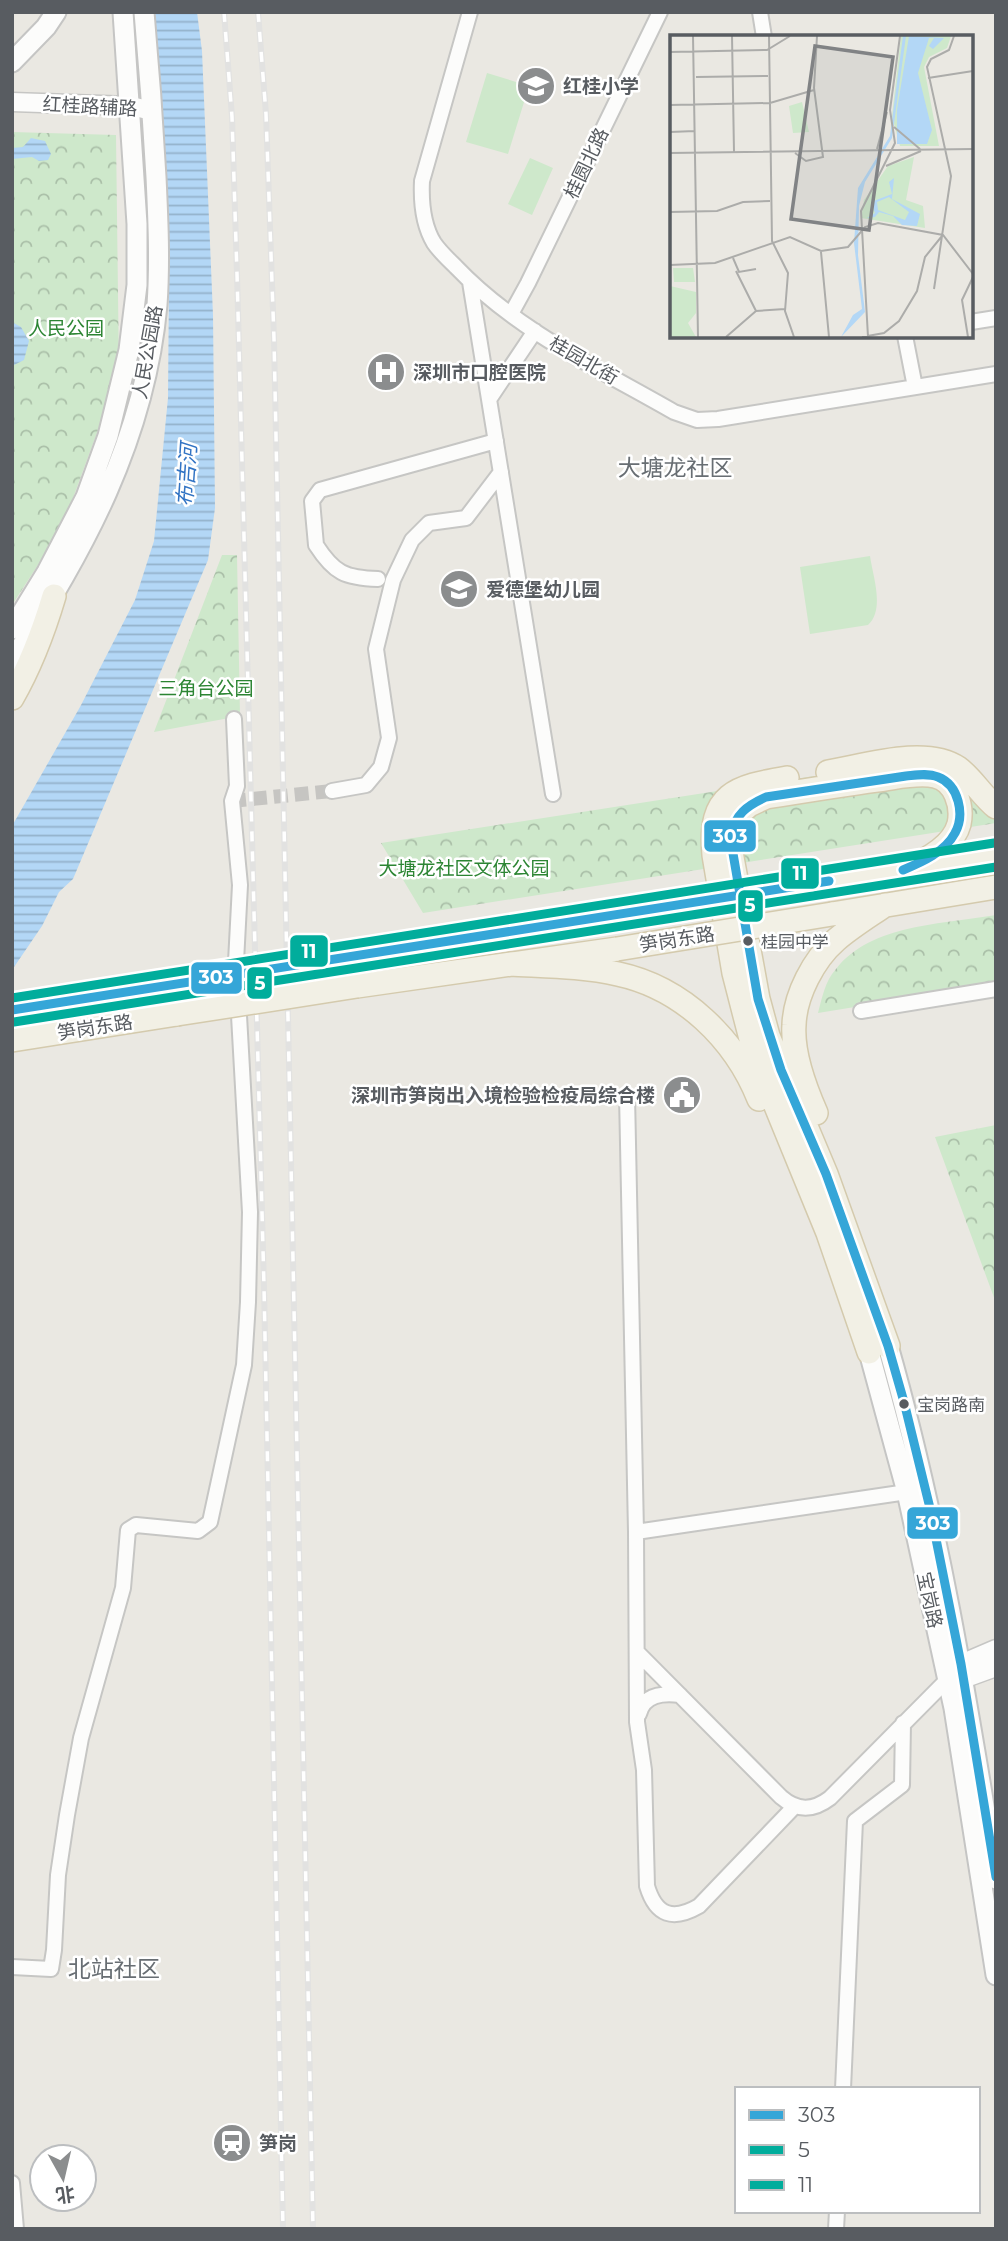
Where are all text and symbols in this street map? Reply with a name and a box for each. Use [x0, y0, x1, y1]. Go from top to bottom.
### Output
inset map [670, 35, 973, 338]
school or university icon: 红桂小学 [515, 65, 557, 107]
place label: 红桂小学 [563, 75, 639, 98]
street label: 红桂路辅路 [42, 93, 138, 120]
street label: 桂圆北路 [559, 124, 613, 202]
street label: 人民公园路 [128, 303, 167, 401]
park label: 人民公园 [28, 317, 104, 340]
street label: 桂园北街 [545, 331, 622, 389]
hospital icon: 深圳市口腔医院 [365, 351, 407, 393]
place label: 深圳市口腔医院 [413, 361, 546, 384]
water label: 布吉河 [172, 439, 201, 507]
district label: 大塘龙社区 [618, 454, 733, 482]
school or university icon: 爱德堡幼儿园 [438, 568, 480, 610]
place label: 爱德堡幼儿园 [486, 578, 600, 601]
park label: 三角台公园 [158, 677, 254, 700]
line badge: 303 [703, 819, 757, 853]
text: 303 [711, 825, 748, 848]
park label: 大塘龙社区文体公园 [378, 857, 550, 880]
line badge: 11 [780, 857, 820, 890]
text: 11 [793, 862, 807, 885]
line badge: 5 [737, 889, 764, 923]
text: 5 [744, 894, 756, 917]
street label: 笋岗东路 [638, 922, 716, 957]
place label: 桂园中学 [761, 932, 829, 952]
line badge: 11 [289, 934, 329, 968]
marker: 桂园中学 [741, 934, 755, 948]
text: 11 [302, 940, 316, 963]
line badge: 303 [190, 961, 243, 995]
text: 303 [197, 966, 234, 989]
line badge: 5 [246, 966, 273, 1000]
text: 5 [254, 972, 266, 995]
street label: 笋岗东路 [56, 1010, 134, 1045]
public building icon: 深圳市笋岗出入境检验检疫局综合楼 [661, 1074, 703, 1116]
place label: 深圳市笋岗出入境检验检疫局综合楼 [351, 1084, 655, 1107]
place label: 宝岗路南 [917, 1395, 985, 1415]
marker: 宝岗路南 [897, 1397, 911, 1411]
line badge: 303 [906, 1506, 959, 1540]
text: 303 [914, 1512, 951, 1535]
street label: 宝岗路 [912, 1570, 947, 1630]
district label: 北站社区 [68, 1955, 160, 1983]
legend [735, 2087, 980, 2213]
text: 303 [798, 2102, 835, 2127]
station icon: 笋岗 [211, 2122, 253, 2164]
place label: 笋岗 [259, 2132, 297, 2155]
text: 5 [798, 2137, 810, 2162]
north arrow [28, 2143, 98, 2213]
text: 11 [798, 2172, 813, 2197]
text: 北 [54, 2182, 76, 2207]

